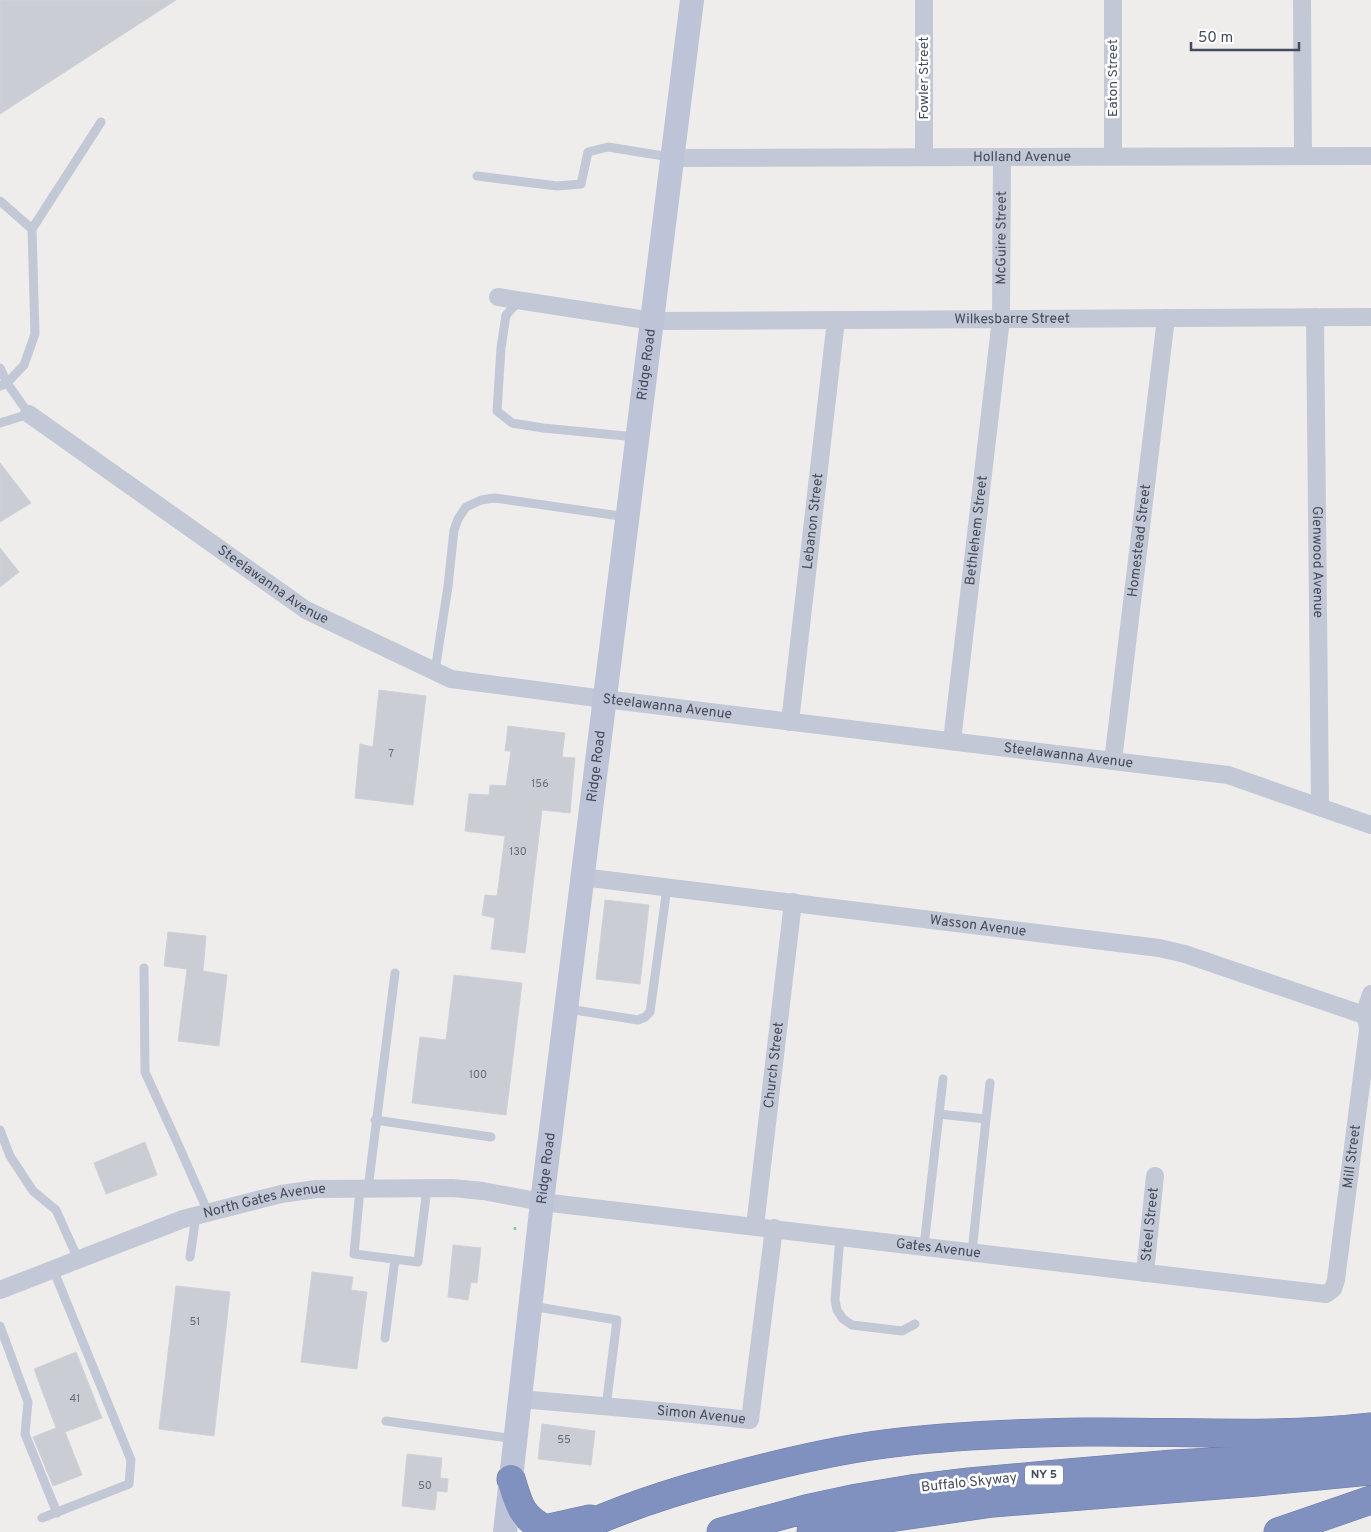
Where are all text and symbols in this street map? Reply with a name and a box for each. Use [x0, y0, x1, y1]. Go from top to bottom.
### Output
scale bar [1191, 20, 1298, 52]
text: 50 m [1198, 29, 1233, 48]
street label: Fowler Street [916, 36, 933, 120]
street label: Eaton Street [1105, 39, 1122, 117]
street label: Holland Avenue [973, 148, 1071, 166]
street label: McGuire Street [993, 191, 1010, 285]
street label: Wilkesbarre Street [954, 310, 1070, 328]
street label: Ridge Road [634, 328, 659, 401]
street label: Lebanon Street [799, 472, 827, 570]
street label: Bethlehem Street [962, 475, 991, 586]
street label: Homestead Street [1124, 483, 1155, 598]
street label: Glenwood Avenue [1308, 506, 1327, 618]
street label: Steelawanna Avenue [214, 542, 331, 628]
street label: Steelawanna Avenue [602, 690, 733, 723]
street label: Ridge Road [583, 730, 609, 803]
street label: Steelawanna Avenue [1003, 739, 1134, 772]
house number: 7 [388, 747, 394, 761]
house number: 156 [531, 777, 549, 791]
house number: 130 [509, 845, 527, 859]
street label: Wasson Avenue [929, 911, 1027, 940]
street label: Church Street [760, 1021, 787, 1109]
house number: 100 [469, 1068, 487, 1082]
street label: Mill Street [1339, 1124, 1364, 1189]
street label: Ridge Road [533, 1132, 559, 1205]
street label: North Gates Avenue [201, 1180, 326, 1222]
street label: Steel Street [1138, 1186, 1162, 1262]
street label: Gates Avenue [895, 1235, 982, 1262]
house number: 51 [190, 1315, 200, 1329]
house number: 41 [70, 1392, 80, 1406]
street label: Simon Avenue [656, 1402, 747, 1428]
house number: 55 [557, 1433, 571, 1447]
road number: NY 5 [1025, 1466, 1063, 1484]
street label: Buffalo Skyway [920, 1470, 1018, 1496]
house number: 50 [418, 1479, 432, 1493]

